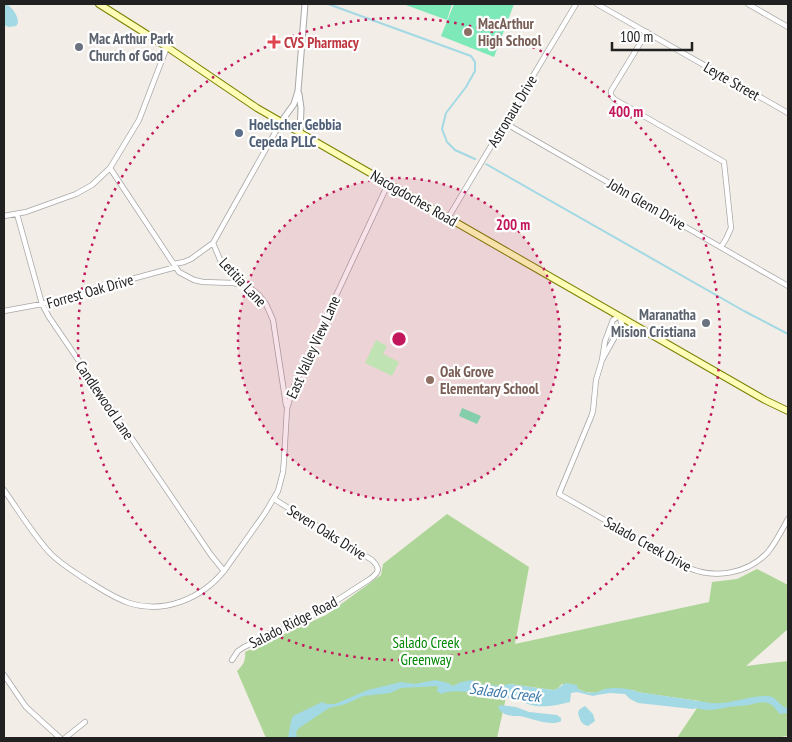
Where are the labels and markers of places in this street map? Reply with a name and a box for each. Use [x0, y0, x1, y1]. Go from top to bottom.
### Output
place label: MacArthur High School [478, 14, 542, 50]
marker: MacArthur High School [462, 26, 474, 38]
place label: Mac Arthur Park Church of God [89, 29, 175, 65]
place label: CVS Pharmacy [284, 33, 360, 52]
marker: CVS Pharmacy [268, 36, 280, 48]
marker: Mac Arthur Park Church of God [73, 41, 85, 53]
place label: Hoelscher Gebbia Cepeda PLLC [249, 115, 342, 151]
marker: Hoelscher Gebbia Cepeda PLLC [233, 127, 245, 139]
place label: Maranatha Mision Cristiana [611, 305, 696, 341]
marker: Maranatha Mision Cristiana [700, 317, 712, 329]
centre of rings [390, 330, 408, 348]
place label: Oak Grove Elementary School [440, 362, 539, 398]
marker: Oak Grove Elementary School [424, 374, 436, 386]

